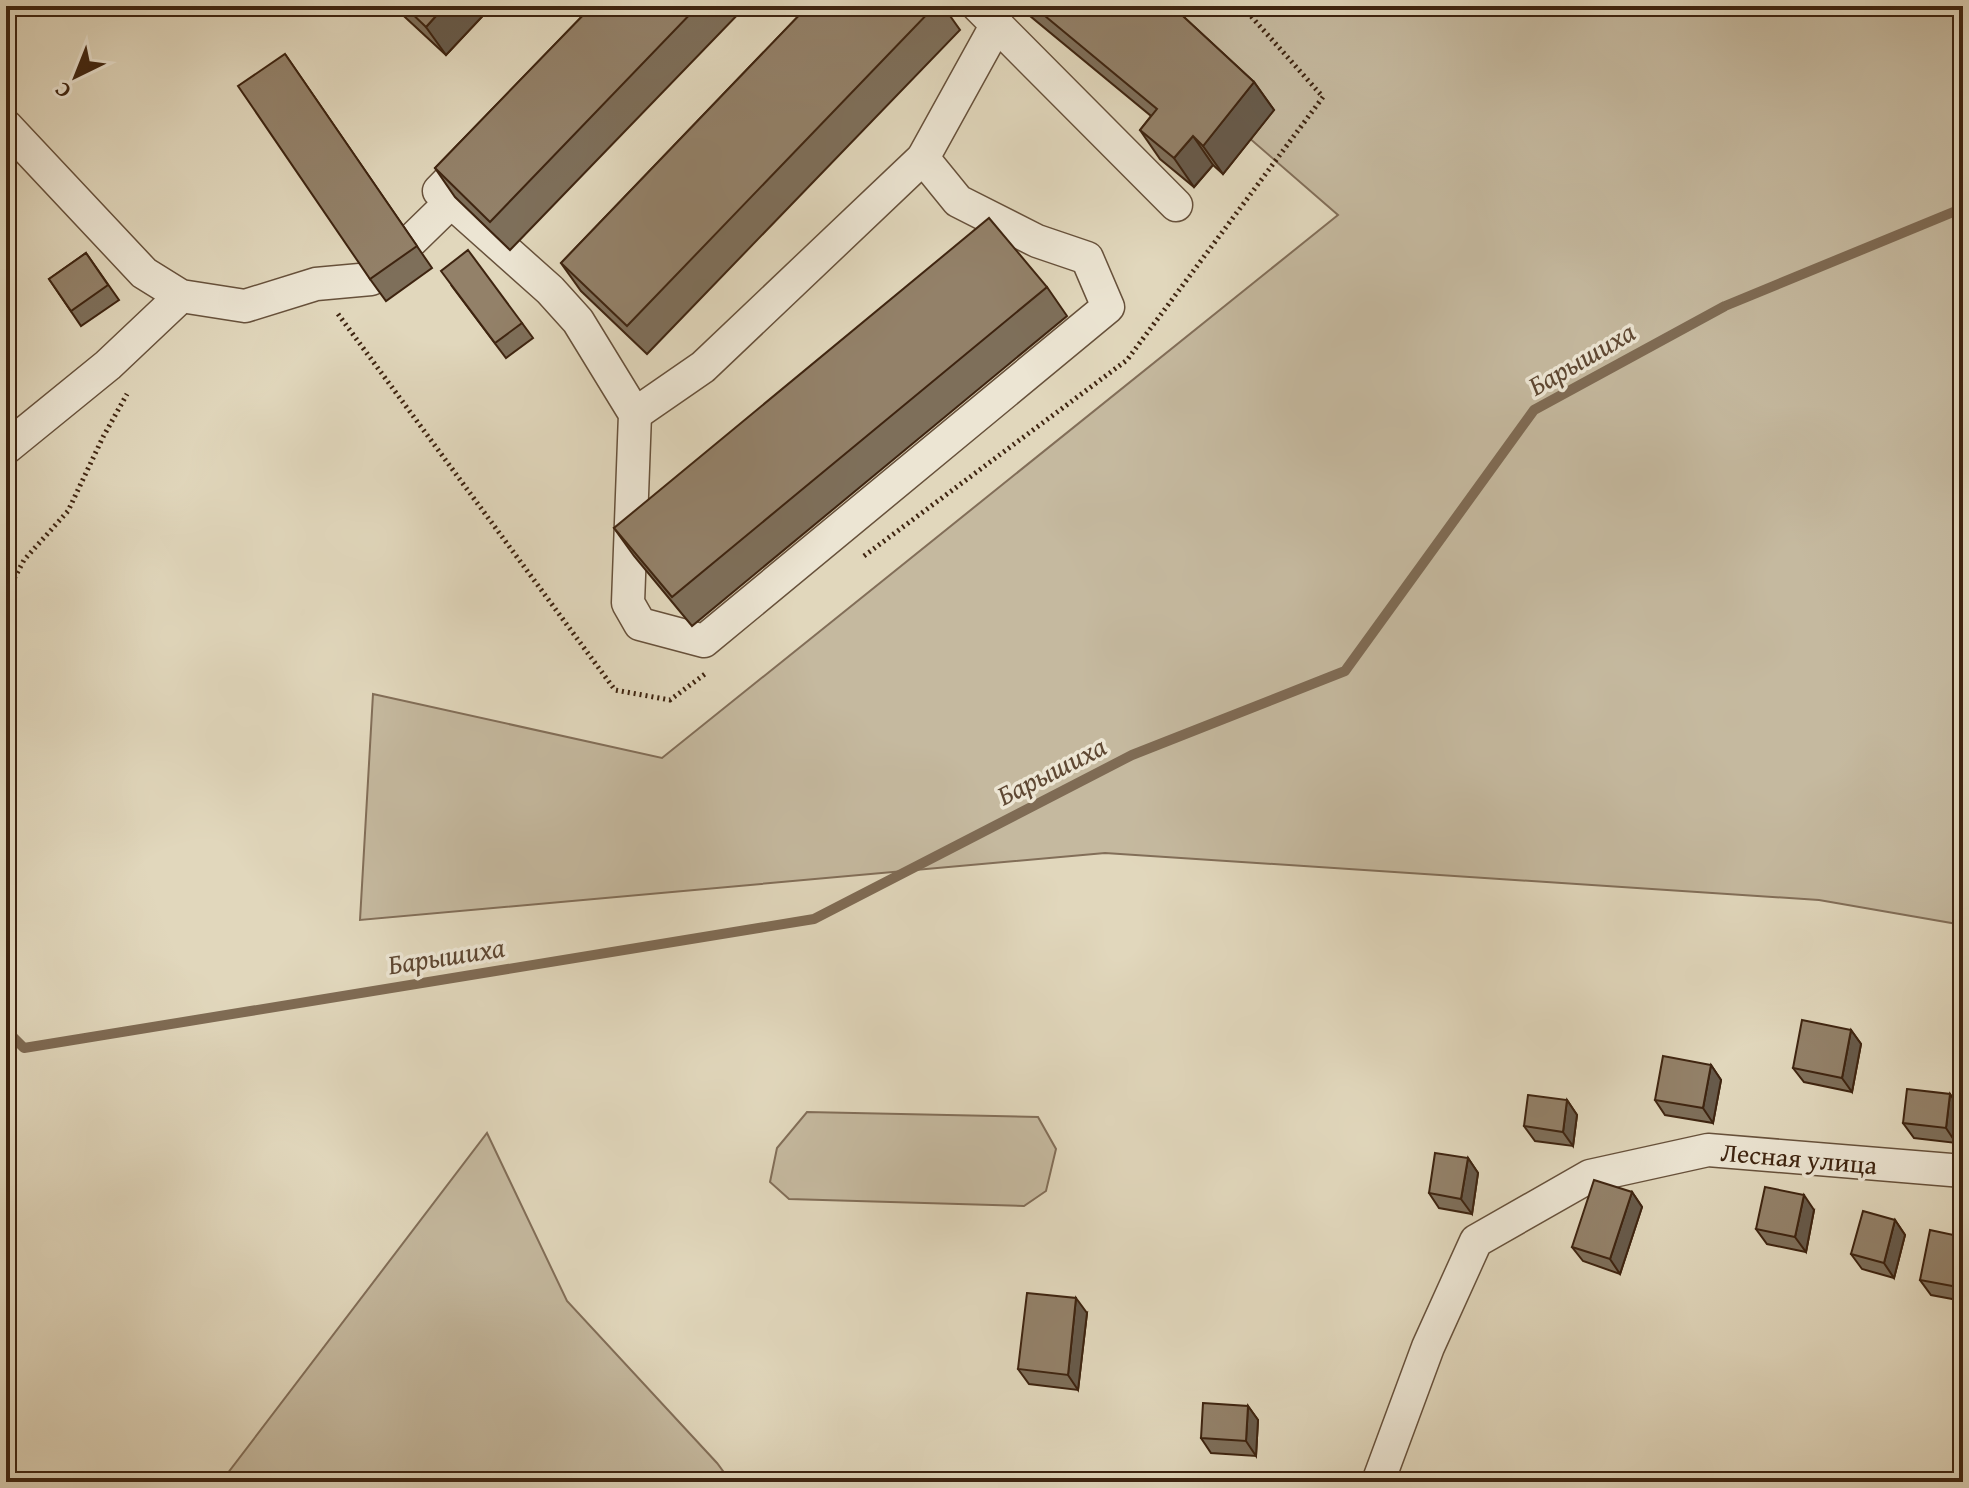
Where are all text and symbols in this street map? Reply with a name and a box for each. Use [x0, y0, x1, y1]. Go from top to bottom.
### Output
north arrow [36, 36, 116, 116]
text: С [47, 75, 78, 107]
water label: Барышиха [1520, 311, 1642, 405]
water label: Барышиха [989, 725, 1113, 815]
water label: Барышиха [385, 926, 508, 984]
street label: Лесная улица [1719, 1132, 1879, 1184]

